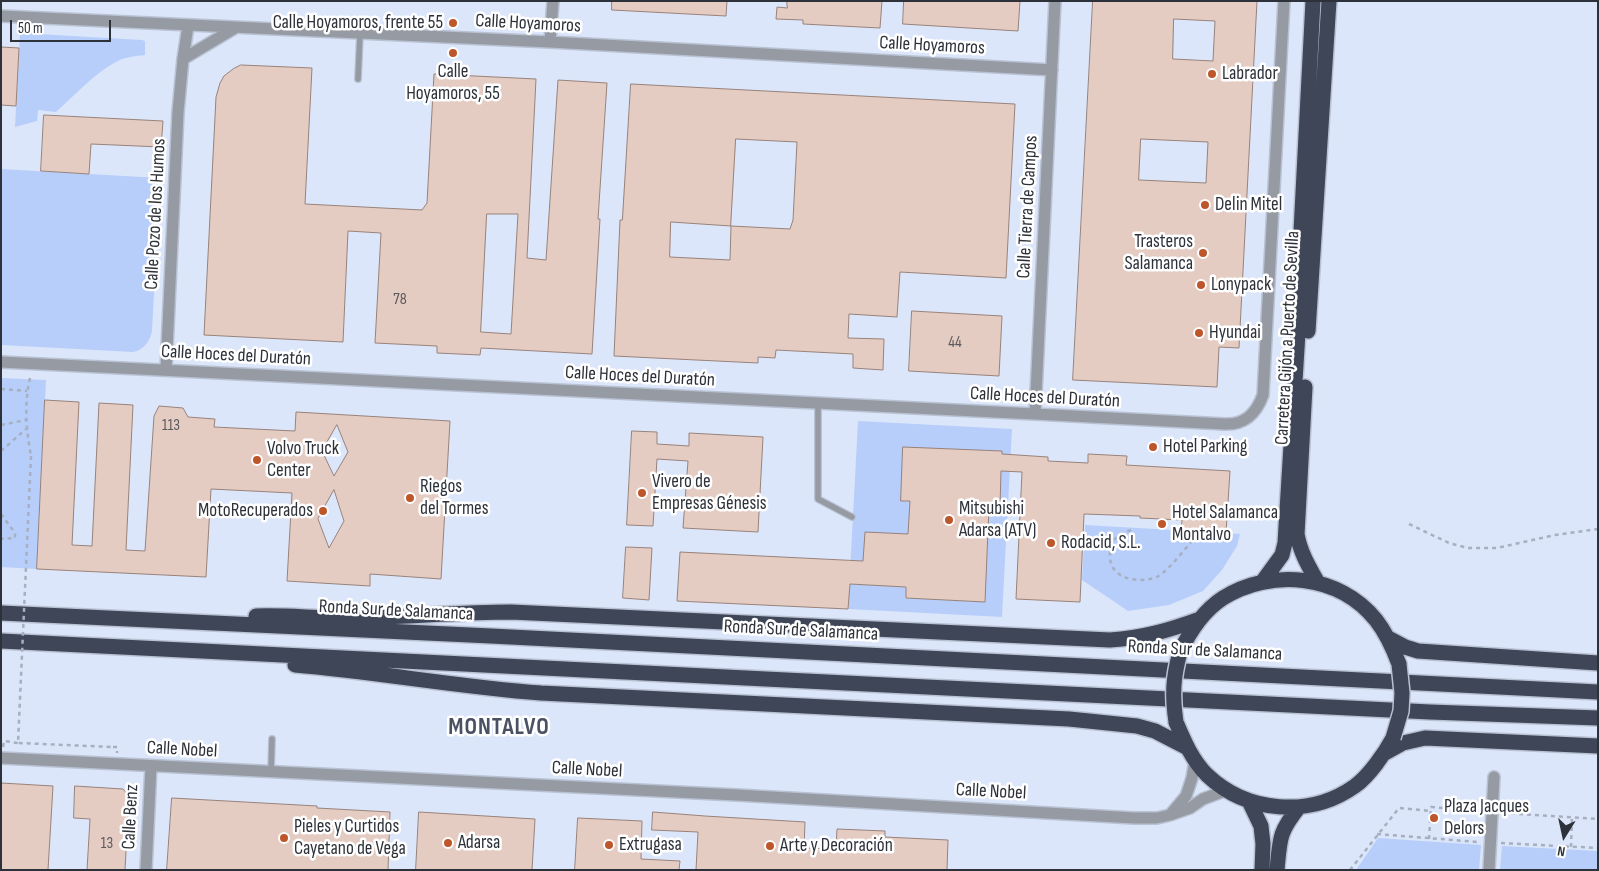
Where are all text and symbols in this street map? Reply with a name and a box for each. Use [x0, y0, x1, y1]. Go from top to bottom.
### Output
scale bar [12, 10, 114, 42]
street label: Calle Hoyamoros [475, 10, 581, 38]
place label: Calle Hoyamoros, frente 55 [273, 12, 443, 34]
marker: Calle Hoyamoros, frente 55 [447, 17, 459, 29]
text: 50 m [18, 19, 43, 38]
street label: Calle Hoyamoros [879, 32, 985, 60]
marker: Calle Hoyamoros, 55 [447, 47, 459, 59]
place label: Calle Hoyamoros, 55 [406, 61, 500, 105]
place label: Labrador [1222, 63, 1278, 85]
marker: Labrador [1206, 68, 1218, 80]
street label: Calle Tierra de Campos [1013, 135, 1043, 279]
street label: Calle Pozo de los Humos [141, 138, 171, 290]
place label: Delin Mitel [1215, 194, 1282, 216]
marker: Delin Mitel [1199, 199, 1211, 211]
street label: Carretera Gijón a Puerto de Sevilla [1271, 230, 1305, 446]
place label: Trasteros Salamanca [1124, 231, 1193, 275]
marker: Trasteros Salamanca [1197, 247, 1209, 259]
place label: Lonypack [1211, 274, 1271, 296]
marker: Lonypack [1195, 279, 1207, 291]
house number: 78 [393, 290, 407, 310]
place label: Hyundai [1209, 322, 1261, 344]
marker: Hyundai [1193, 327, 1205, 339]
house number: 44 [948, 333, 962, 353]
street label: Calle Hoces del Duratón [161, 341, 311, 371]
street label: Calle Hoces del Duratón [565, 362, 715, 392]
street label: Calle Hoces del Duratón [970, 383, 1120, 413]
house number: 113 [162, 416, 180, 436]
place label: Hotel Parking [1163, 436, 1247, 458]
place label: Volvo Truck Center [267, 438, 339, 482]
marker: Hotel Parking [1147, 441, 1159, 453]
marker: Volvo Truck Center [251, 454, 263, 466]
place label: Vivero de Empresas Génesis [652, 471, 767, 515]
place label: Riegos del Tormes [420, 476, 489, 520]
marker: Vivero de Empresas Génesis [636, 487, 648, 499]
marker: Riegos del Tormes [404, 492, 416, 504]
place label: Mitsubishi Adarsa (ATV) [959, 498, 1036, 542]
place label: MotoRecuperados [198, 500, 313, 522]
place label: Hotel Salamanca Montalvo [1172, 502, 1278, 546]
marker: MotoRecuperados [317, 505, 329, 517]
marker: Mitsubishi Adarsa (ATV) [943, 514, 955, 526]
marker: Hotel Salamanca Montalvo [1156, 518, 1168, 530]
place label: Rodacid, S.L. [1061, 532, 1141, 554]
marker: Rodacid, S.L. [1045, 537, 1057, 549]
street label: Ronda Sur de Salamanca [318, 596, 474, 626]
street label: Ronda Sur de Salamanca [723, 616, 879, 646]
street label: Ronda Sur de Salamanca [1127, 636, 1283, 666]
district label: MONTALVO [447, 714, 551, 742]
street label: Calle Nobel [146, 737, 218, 763]
street label: Calle Nobel [551, 757, 623, 783]
street label: Calle Nobel [955, 779, 1027, 805]
street label: Calle Benz [118, 784, 144, 850]
place label: Plaza Jacques Delors [1444, 796, 1529, 840]
north arrow [1539, 811, 1589, 861]
marker: Plaza Jacques Delors [1428, 812, 1440, 824]
place label: Pieles y Curtidos Cayetano de Vega [294, 816, 406, 860]
marker: Pieles y Curtidos Cayetano de Vega [278, 832, 290, 844]
place label: Adarsa [458, 832, 500, 854]
house number: 13 [101, 834, 113, 854]
place label: Extrugasa [619, 834, 682, 856]
place label: Arte y Decoración [780, 835, 893, 857]
marker: Adarsa [442, 837, 454, 849]
marker: Extrugasa [603, 839, 615, 851]
marker: Arte y Decoración [764, 840, 776, 852]
text: N [1556, 842, 1566, 860]

